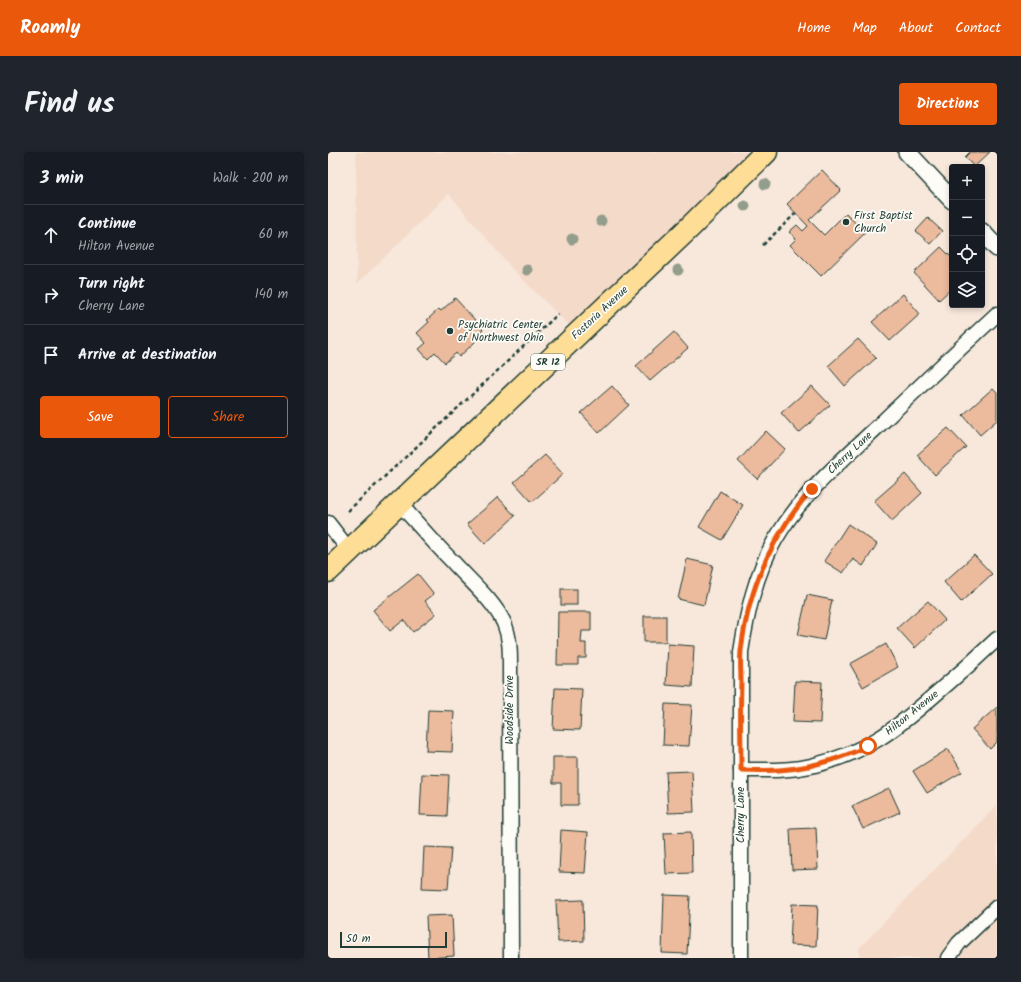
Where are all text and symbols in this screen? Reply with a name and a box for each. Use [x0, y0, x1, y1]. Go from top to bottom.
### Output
text: Roamly [20, 13, 80, 43]
text: Home [797, 17, 831, 39]
text: Map [853, 17, 877, 39]
text: About [899, 17, 933, 39]
text: Contact [955, 17, 1001, 39]
text: Find us [24, 82, 115, 127]
button: Directions [899, 83, 997, 125]
map controls [949, 164, 985, 308]
button: + [949, 164, 985, 200]
text: 3 min [40, 165, 84, 192]
text: Walk · 200 m [213, 168, 288, 189]
button: − [949, 200, 985, 236]
place label: First Baptist Church [854, 207, 913, 238]
text: Continue [78, 212, 136, 236]
marker: First Baptist Church [841, 217, 851, 227]
icon: ahead [40, 224, 62, 246]
text: 60 m [259, 224, 288, 245]
text: Hilton Avenue [78, 236, 154, 257]
button: locate [949, 236, 985, 272]
text: Turn right [78, 272, 145, 296]
button: layers [949, 272, 985, 308]
street label: Fostoria Avenue [567, 282, 633, 344]
icon: right [40, 284, 62, 306]
text: 140 m [255, 284, 288, 305]
text: Cherry Lane [78, 296, 145, 317]
place label: Psychiatric Center of Northwest Ohio [458, 316, 544, 347]
marker: Psychiatric Center of Northwest Ohio [445, 326, 455, 336]
text: Arrive at destination [78, 343, 217, 367]
icon: arrive [40, 344, 62, 366]
road number: SR 12 [531, 354, 565, 370]
button: Save [40, 396, 160, 438]
button: Share [168, 396, 288, 438]
street label: Cherry Lane [823, 427, 877, 479]
route end [803, 480, 821, 498]
street label: Woodside Drive [501, 675, 519, 745]
street label: Hilton Avenue [881, 686, 943, 740]
route start [859, 737, 877, 755]
street label: Cherry Lane [732, 787, 750, 843]
scale bar [340, 930, 447, 949]
text: 50 m [346, 930, 371, 948]

